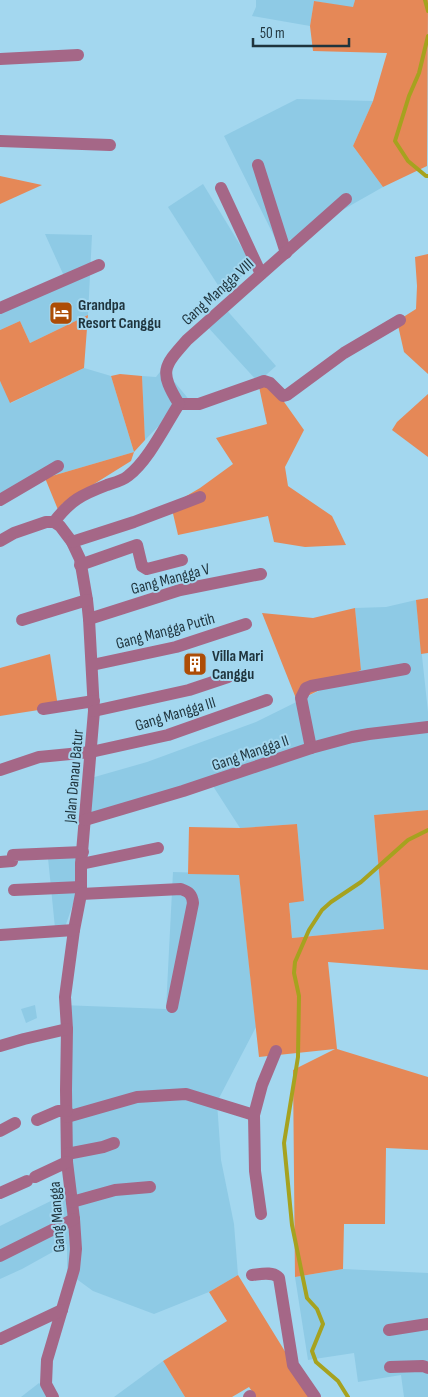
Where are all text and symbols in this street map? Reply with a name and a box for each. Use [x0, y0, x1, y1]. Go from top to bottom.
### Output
scale bar [253, 15, 349, 47]
text: 50 m [260, 24, 285, 43]
street label: Gang Mangga VIII [178, 255, 258, 329]
place label: Grandpa Resort Canggu [78, 296, 161, 333]
hotel icon: Grandpa Resort Canggu [48, 300, 74, 326]
street label: Gang Mangga V [129, 560, 213, 599]
street label: Gang Mangga Putih [114, 609, 217, 654]
place label: Villa Mari Canggu [212, 647, 263, 684]
building icon: Villa Mari Canggu [182, 651, 208, 677]
street label: Gang Mangga III [133, 693, 218, 736]
street label: Jalan Danau Batur [61, 728, 88, 825]
street label: Gang Mangga II [210, 731, 291, 775]
street label: Gang Mangga [46, 1181, 69, 1253]

